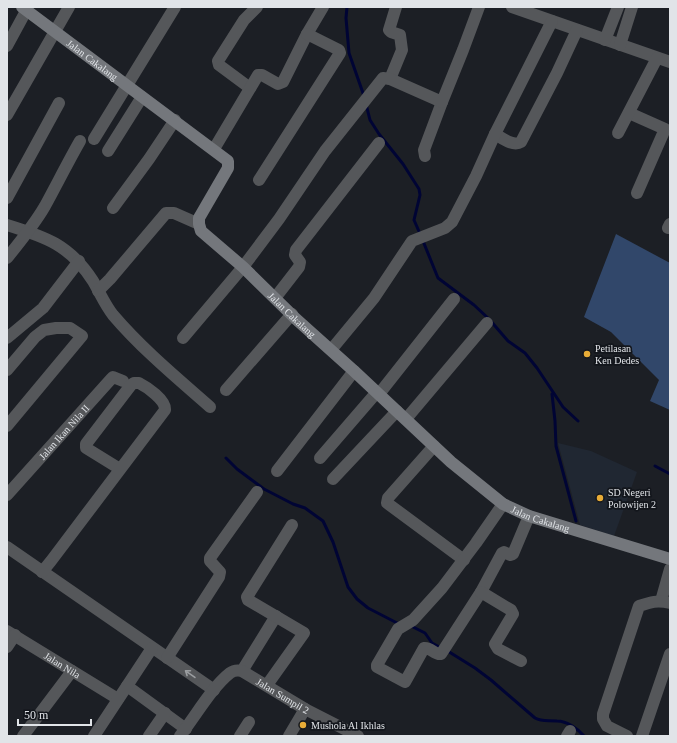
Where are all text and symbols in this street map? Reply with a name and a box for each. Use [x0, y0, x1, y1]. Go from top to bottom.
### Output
street label: Jalan Cakalang [65, 37, 120, 82]
street label: Jalan Cakalang [266, 290, 318, 340]
place label: Petilasan Ken Dedes [595, 343, 639, 366]
marker: Petilasan Ken Dedes [582, 349, 592, 359]
street label: Jalan Ikan Nila II [36, 402, 91, 461]
place label: SD Negeri Polowijen 2 [608, 487, 656, 510]
marker: SD Negeri Polowijen 2 [595, 493, 605, 503]
street label: Jalan Cakalang [510, 503, 571, 534]
street label: Jalan Nila [42, 650, 83, 680]
one-way arrow [185, 670, 196, 678]
street label: Jalan Sumpil 2 [255, 676, 311, 716]
scale bar [18, 701, 91, 727]
text: 50 m [24, 708, 49, 722]
marker: Mushola Al Ikhlas [298, 720, 308, 730]
place label: Mushola Al Ikhlas [311, 720, 385, 731]

